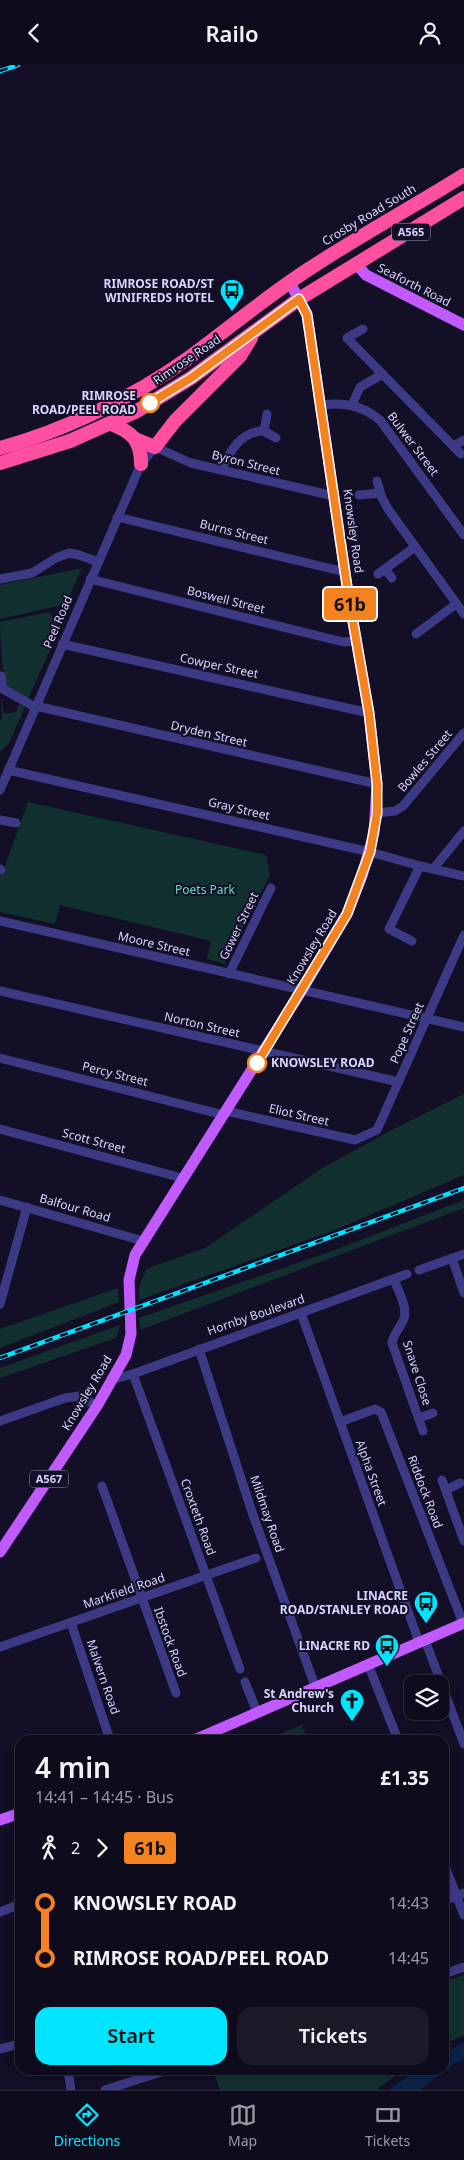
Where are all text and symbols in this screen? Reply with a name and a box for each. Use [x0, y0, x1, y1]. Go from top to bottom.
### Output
text: Railo [205, 18, 259, 48]
icon: back [20, 19, 48, 47]
icon: person [416, 19, 444, 47]
street label: Crosby Road South [319, 180, 419, 249]
road number: A565 [392, 223, 430, 241]
street label: Seaforth Road [375, 259, 454, 310]
place label: RIMROSE ROAD/ST WINIFREDS HOTEL [104, 275, 214, 306]
bus stop icon: RIMROSE ROAD/ST WINIFREDS HOTEL [219, 278, 245, 312]
street label: Rimrose Road [150, 331, 224, 389]
place label: RIMROSE ROAD/PEEL ROAD [32, 387, 136, 418]
marker: RIMROSE ROAD/PEEL ROAD [140, 393, 160, 413]
street label: Bulwer Street [384, 408, 443, 480]
street label: Byron Street [210, 446, 283, 479]
street label: Knowsley Road [339, 488, 368, 574]
street label: Burns Street [198, 515, 271, 548]
street label: Boswell Street [185, 582, 268, 618]
line badge: 61b [321, 588, 379, 620]
text: 61b [334, 592, 366, 616]
street label: Peel Road [39, 593, 76, 651]
street label: Cowper Street [178, 649, 261, 682]
street label: Dryden Street [169, 716, 250, 751]
street label: Bowles Street [394, 725, 456, 795]
street label: Gray Street [207, 793, 272, 824]
park label: Poets Park [175, 881, 236, 898]
street label: Gower Street [215, 888, 263, 963]
street label: Knowsley Road [282, 906, 341, 987]
street label: Moore Street [116, 927, 192, 960]
street label: Pope Street [385, 999, 428, 1066]
street label: Norton Street [163, 1008, 242, 1042]
marker: KNOWSLEY ROAD [247, 1053, 267, 1073]
place label: KNOWSLEY ROAD [271, 1054, 375, 1071]
street label: Percy Street [80, 1057, 150, 1090]
street label: Eliot Street [267, 1099, 331, 1130]
street label: Scott Street [61, 1124, 128, 1157]
street label: Balfour Road [38, 1189, 113, 1226]
street label: Hornby Boulevard [205, 1290, 307, 1339]
street label: Snave Close [399, 1338, 436, 1408]
street label: Knowsley Road [57, 1352, 116, 1433]
street label: Alpha Street [352, 1438, 391, 1509]
street label: Riddock Road [404, 1453, 447, 1531]
road number: A567 [30, 1471, 68, 1487]
street label: Mildmay Road [246, 1473, 289, 1555]
street label: Croxteth Road [177, 1476, 220, 1558]
street label: Markfield Road [81, 1569, 167, 1612]
place label: LINACRE ROAD/STANLEY ROAD [280, 1587, 408, 1618]
bus stop icon: LINACRE ROAD/STANLEY ROAD [413, 1590, 439, 1624]
street label: Ibstock Road [150, 1605, 191, 1679]
bus stop icon: LINACRE RD [374, 1633, 400, 1667]
street label: Malvern Road [83, 1637, 124, 1716]
place label: LINACRE RD [299, 1637, 370, 1654]
map controls [404, 1675, 449, 1720]
button: layers [404, 1675, 449, 1720]
place label: St Andrew's Church [264, 1685, 334, 1716]
church icon: St Andrew's Church [339, 1688, 365, 1722]
text: 4 min [35, 1748, 111, 1786]
text: £1.35 [380, 1765, 429, 1791]
text: 14:41 – 14:45 · Bus [35, 1786, 174, 1808]
icon: walk [35, 1834, 63, 1862]
icon: forward [88, 1834, 116, 1862]
text: 61b [134, 1836, 166, 1860]
text: 2 [71, 1837, 80, 1859]
text: KNOWSLEY ROAD [73, 1890, 237, 1916]
text: 14:43 [388, 1892, 429, 1914]
text: RIMROSE ROAD/PEEL ROAD [73, 1945, 329, 1971]
text: 14:45 [388, 1947, 429, 1969]
button: Start [35, 2007, 227, 2065]
button: Tickets [237, 2007, 429, 2065]
tab: Directions [54, 2101, 120, 2150]
tab: Map [228, 2101, 257, 2150]
tab: Tickets [365, 2101, 410, 2150]

